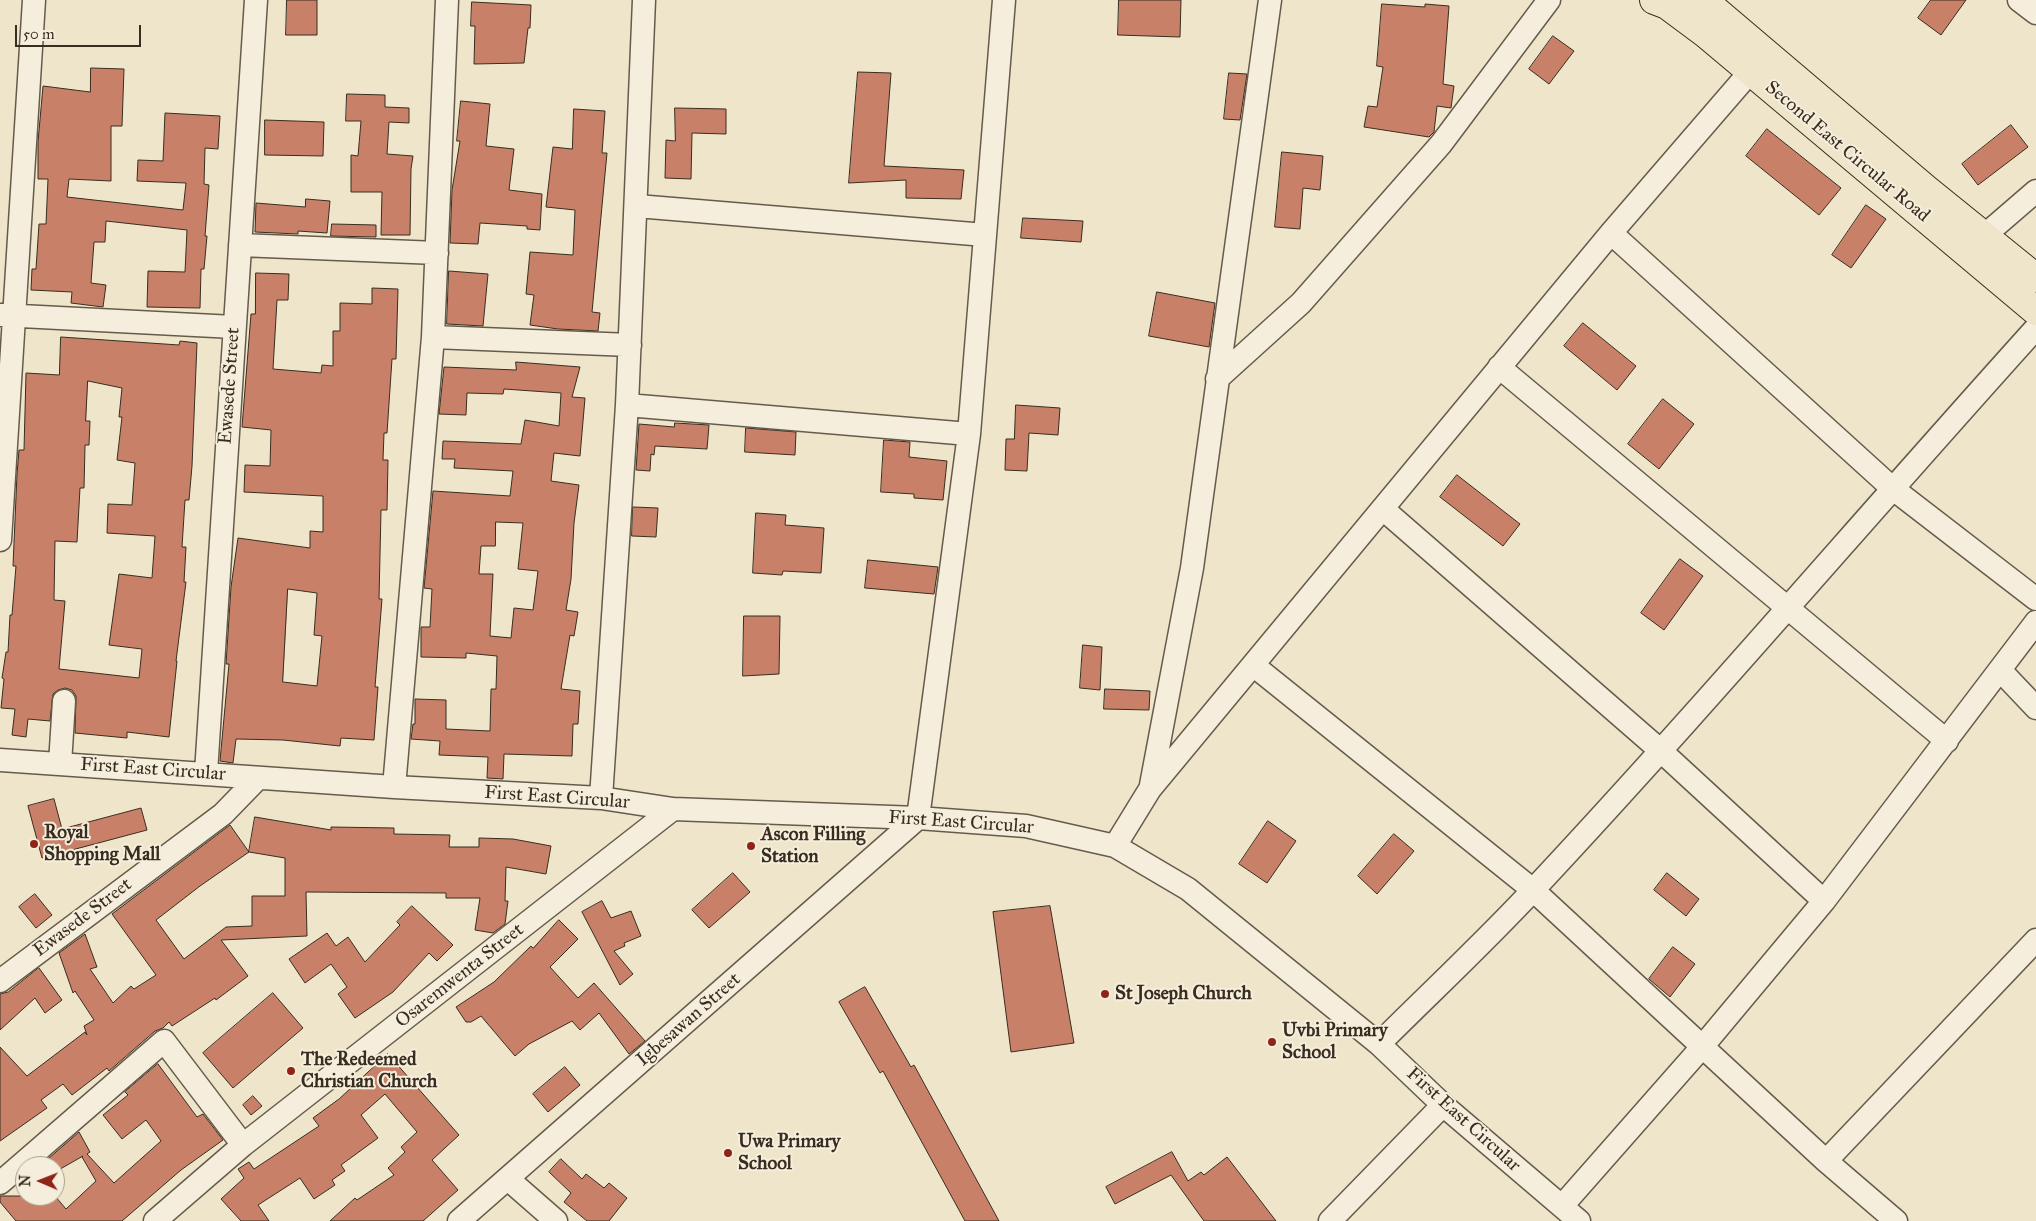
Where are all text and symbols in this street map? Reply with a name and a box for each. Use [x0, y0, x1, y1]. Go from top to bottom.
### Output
scale bar [18, 15, 144, 47]
text: 50 m [23, 25, 55, 43]
street label: Second East Circular Road [1760, 76, 1934, 228]
street label: Ewasede Street [215, 327, 245, 445]
street label: First East Circular [80, 754, 226, 786]
street label: First East Circular [484, 782, 630, 814]
street label: First East Circular [888, 807, 1034, 839]
place label: Royal Shopping Mall [44, 822, 160, 866]
place label: Ascon Filling Station [761, 824, 865, 868]
marker: Royal Shopping Mall [28, 838, 40, 850]
marker: Ascon Filling Station [745, 840, 757, 852]
street label: Ewasede Street [29, 874, 137, 962]
street label: Osaremwenta Street [391, 919, 529, 1033]
street label: Igbesawan Street [632, 968, 746, 1072]
place label: St Joseph Church [1115, 983, 1252, 1005]
marker: St Joseph Church [1099, 988, 1111, 1000]
place label: Uvbi Primary School [1282, 1020, 1388, 1064]
marker: Uvbi Primary School [1266, 1036, 1278, 1048]
place label: The Redeemed Christian Church [301, 1049, 437, 1093]
street label: First East Circular [1401, 1063, 1525, 1177]
marker: The Redeemed Christian Church [285, 1065, 297, 1077]
place label: Uwa Primary School [738, 1131, 840, 1175]
marker: Uwa Primary School [722, 1147, 734, 1159]
north arrow [15, 1156, 65, 1206]
text: N [17, 1175, 34, 1187]

